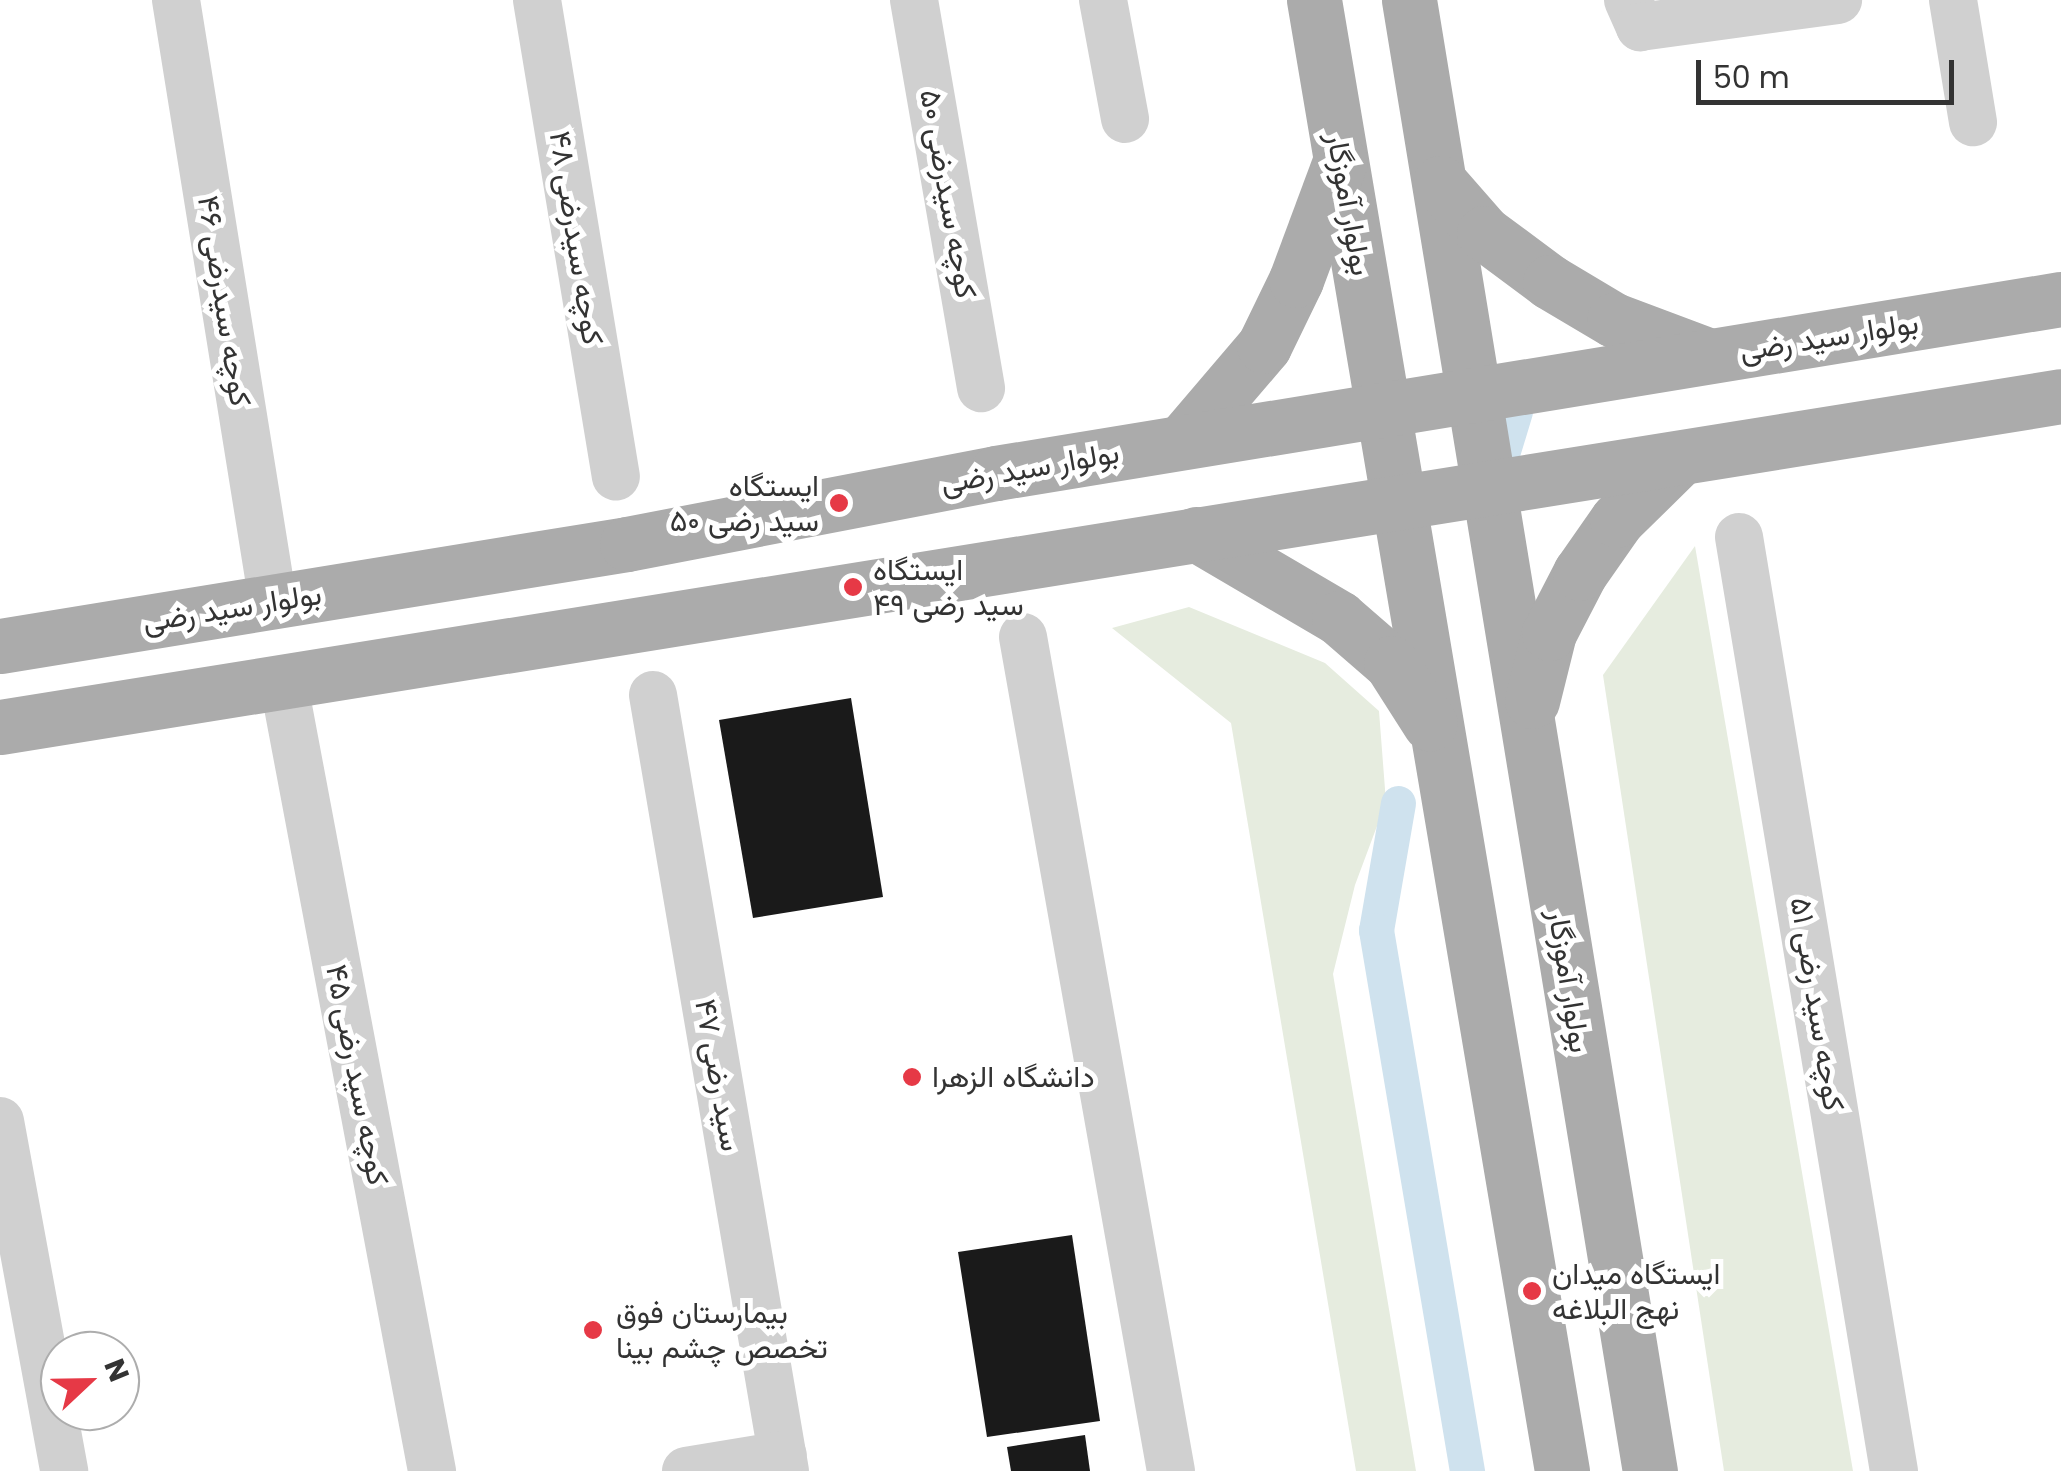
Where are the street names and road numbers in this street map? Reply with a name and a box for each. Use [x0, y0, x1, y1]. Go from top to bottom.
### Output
street label: کوچه سیدرضی ۵۰ [912, 87, 984, 301]
street label: کوچه سیدرضی ۴۸ [541, 128, 611, 348]
street label: بولوار آموزگار [1319, 130, 1379, 278]
street label: کوچه سیدرضی ۴۶ [190, 193, 258, 409]
street label: بولوار سید رضی [1737, 305, 1921, 369]
street label: بولوار سید رضی [938, 435, 1122, 501]
street label: بولوار سید رضی [140, 576, 324, 640]
street label: کوچه سید رضی ۵۱ [1782, 895, 1852, 1113]
street label: بولوار آموزگار [1540, 907, 1598, 1055]
street label: کوچه سید رضی ۴۵ [318, 962, 396, 1188]
street label: سید رضی ۴۷ [687, 996, 749, 1154]

